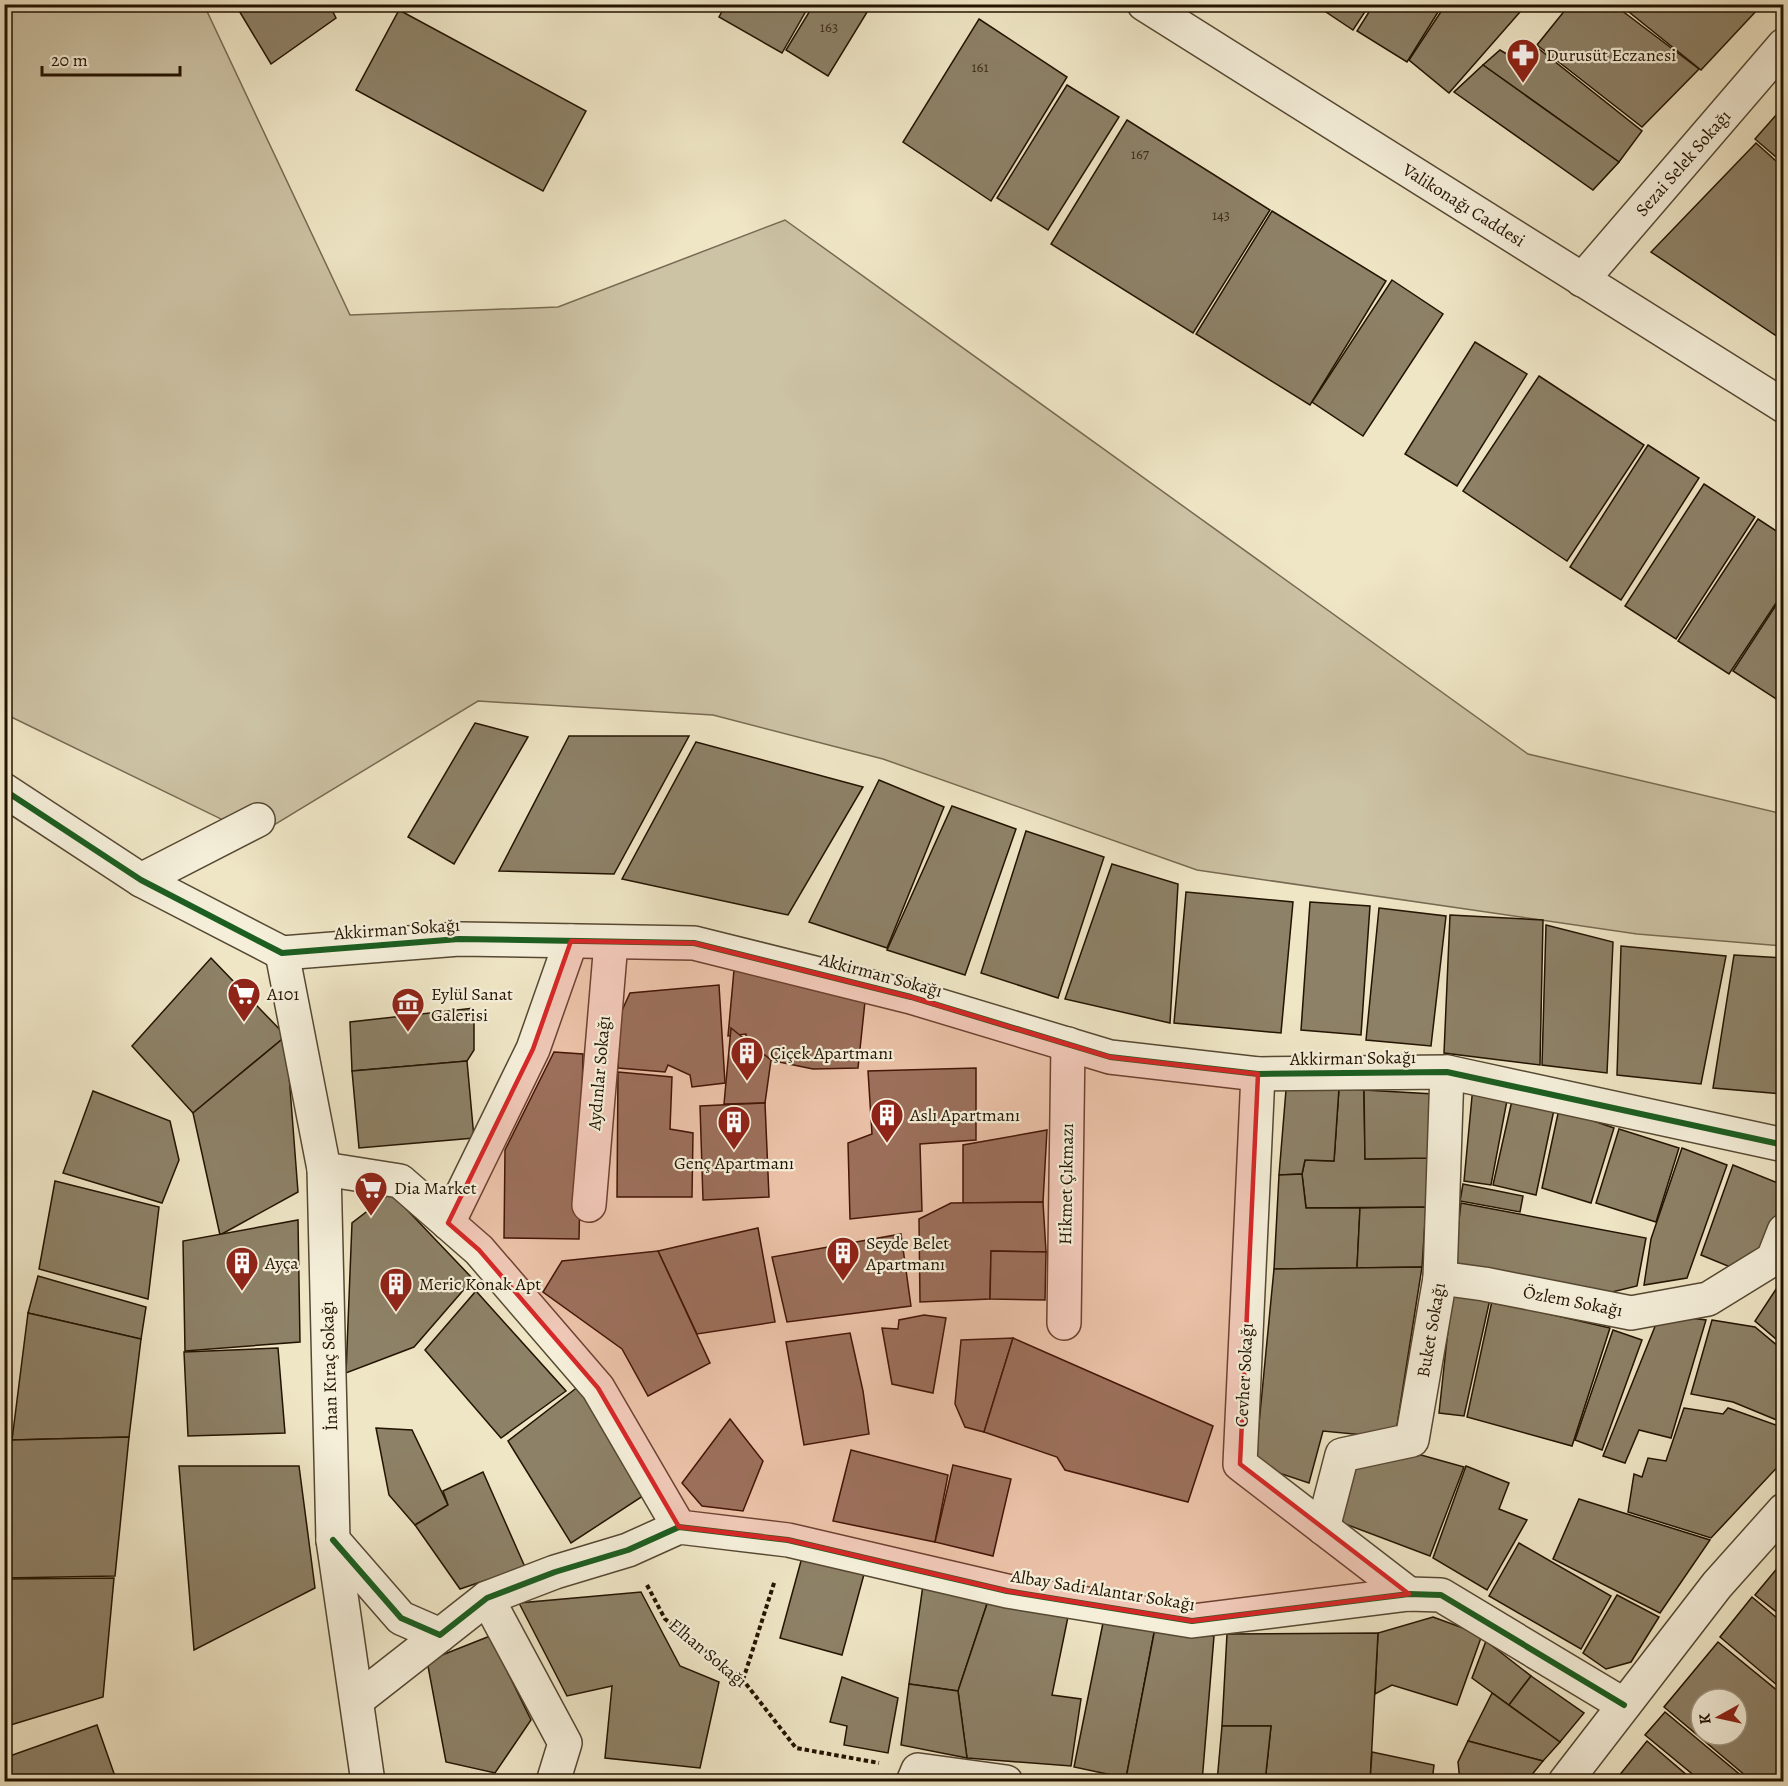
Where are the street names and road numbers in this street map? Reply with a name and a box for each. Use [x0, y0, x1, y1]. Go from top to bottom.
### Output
street label: Sezai Selek Sokağı [1630, 105, 1736, 221]
street label: Valikonağı Caddesi [1397, 157, 1530, 252]
street label: Akkirman Sokağı [332, 913, 461, 945]
street label: Akkirman Sokağı [816, 947, 945, 1003]
street label: Aydınlar Sokağı [582, 1015, 616, 1132]
street label: Akkirman Sokağı [1289, 1045, 1416, 1071]
street label: Hikmet Çıkmazı [1053, 1123, 1079, 1245]
street label: Özlem Sokağı [1521, 1280, 1625, 1322]
street label: Buket Sokağı [1411, 1281, 1451, 1379]
street label: İnan Kıraç Sokağı [315, 1301, 343, 1431]
street label: Cevher Sokağı [1229, 1322, 1259, 1428]
street label: Albay Sadi Alantar Sokağı [1008, 1563, 1197, 1616]
street label: Elhan Sokağı [664, 1613, 752, 1693]

